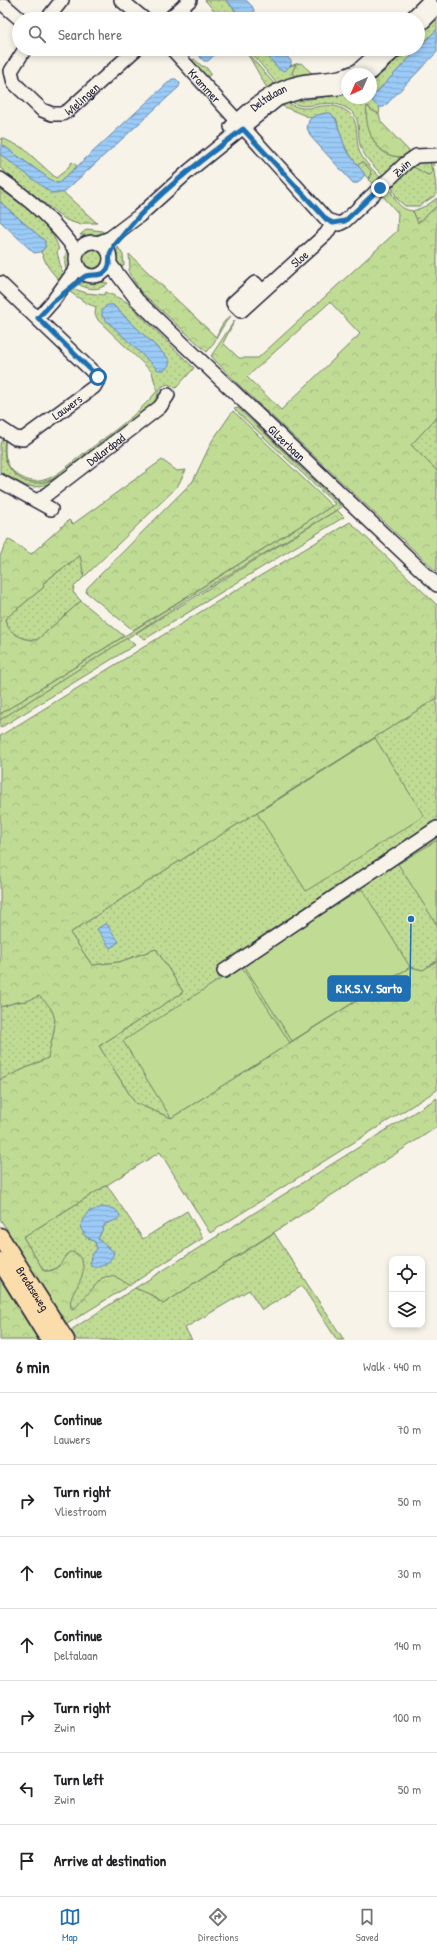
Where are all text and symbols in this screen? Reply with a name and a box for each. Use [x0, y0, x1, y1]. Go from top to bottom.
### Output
search box [12, 12, 425, 56]
icon: search [26, 23, 48, 45]
text: Search here [58, 24, 122, 45]
street label: Krammer [185, 64, 225, 107]
north arrow [341, 68, 377, 104]
street label: Wielingen [61, 78, 103, 119]
street label: Deltalaan [246, 79, 289, 115]
street label: Zwin [388, 154, 414, 180]
route end [371, 179, 389, 197]
street label: Sloe [287, 246, 312, 271]
route start [89, 368, 107, 386]
street label: Lauwers [48, 390, 86, 424]
street label: Gilzerbaan [265, 421, 310, 465]
street label: Dollardpad [83, 429, 128, 469]
callout: R.K.S.V. Sarto [328, 976, 410, 1001]
text: R.K.S.V. Sarto [336, 979, 403, 997]
map controls [389, 1256, 425, 1328]
button: locate [389, 1256, 425, 1292]
street label: Bredaseweg [13, 1263, 54, 1314]
button: layers [389, 1292, 425, 1328]
text: 6 min [16, 1355, 50, 1378]
text: Walk · 440 m [363, 1357, 421, 1375]
text: Continue [54, 1409, 102, 1430]
icon: ahead [16, 1418, 38, 1440]
text: 70 m [397, 1420, 421, 1438]
text: Lauwers [54, 1430, 90, 1448]
text: Turn right [54, 1481, 110, 1502]
icon: right [16, 1490, 38, 1512]
text: 50 m [398, 1492, 421, 1510]
text: Vliestroom [54, 1502, 107, 1520]
icon: ahead [16, 1562, 38, 1584]
text: Continue [54, 1562, 102, 1583]
text: 30 m [398, 1564, 421, 1582]
text: Continue [54, 1625, 102, 1646]
icon: ahead [16, 1634, 38, 1656]
text: 140 m [394, 1636, 421, 1654]
text: Deltalaan [54, 1646, 98, 1664]
text: Turn right [54, 1697, 110, 1718]
icon: right [16, 1706, 38, 1728]
text: 100 m [393, 1708, 421, 1726]
text: Zwin [54, 1718, 75, 1736]
text: Turn left [54, 1769, 104, 1790]
icon: left [16, 1778, 38, 1800]
text: 50 m [398, 1780, 421, 1798]
text: Zwin [54, 1790, 75, 1808]
icon: arrive [16, 1850, 38, 1872]
text: Arrive at destination [54, 1850, 166, 1871]
tab: Map [59, 1906, 81, 1944]
tab: Directions [198, 1906, 239, 1944]
tab: Saved [356, 1906, 378, 1944]

